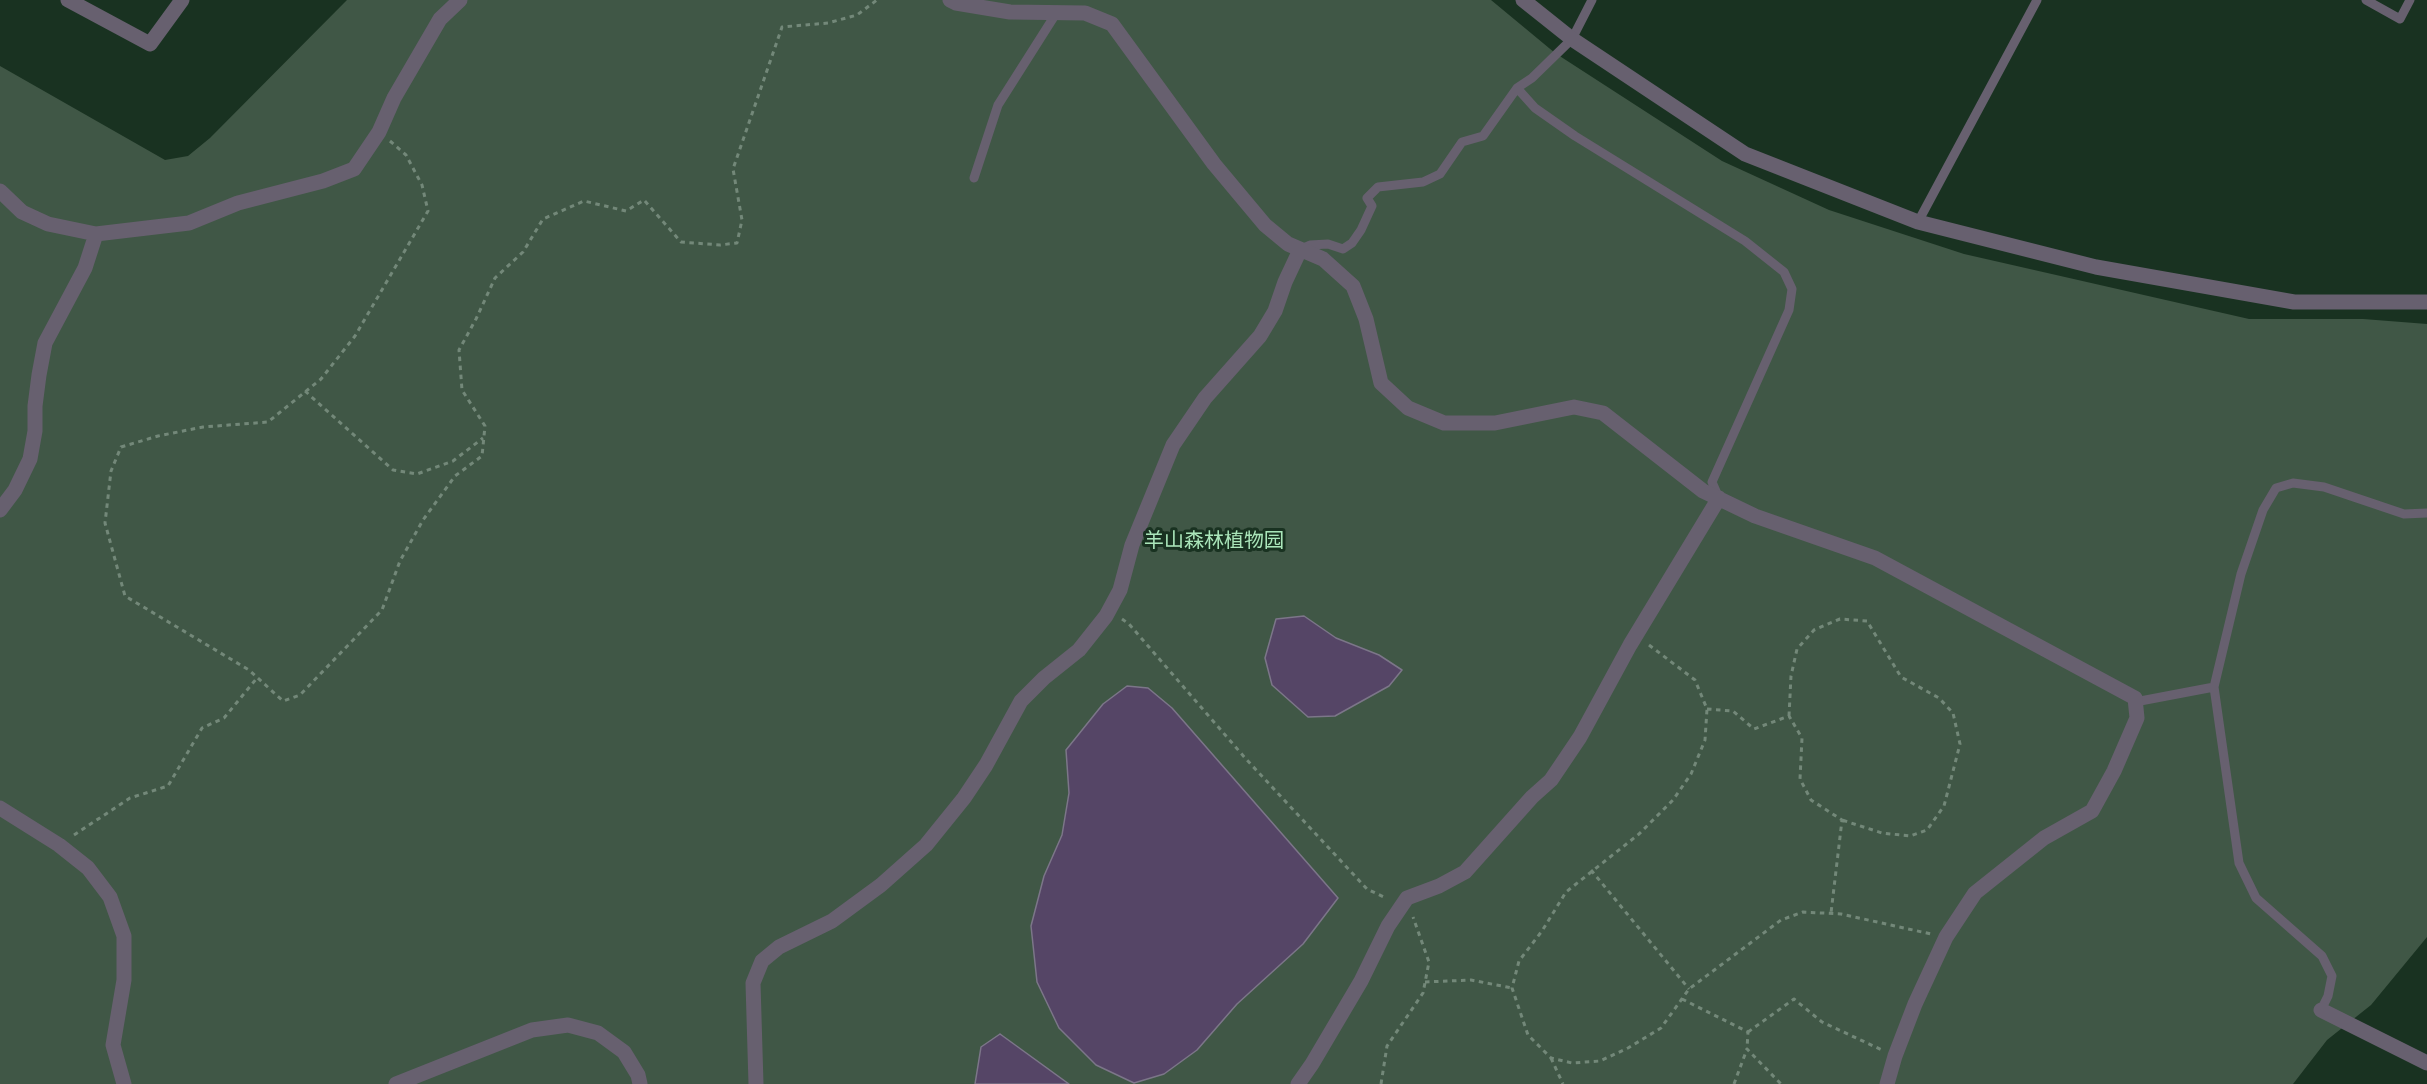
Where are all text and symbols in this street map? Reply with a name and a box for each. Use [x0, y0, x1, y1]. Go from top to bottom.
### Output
park label: 羊山森林植物园 [1144, 530, 1284, 554]

